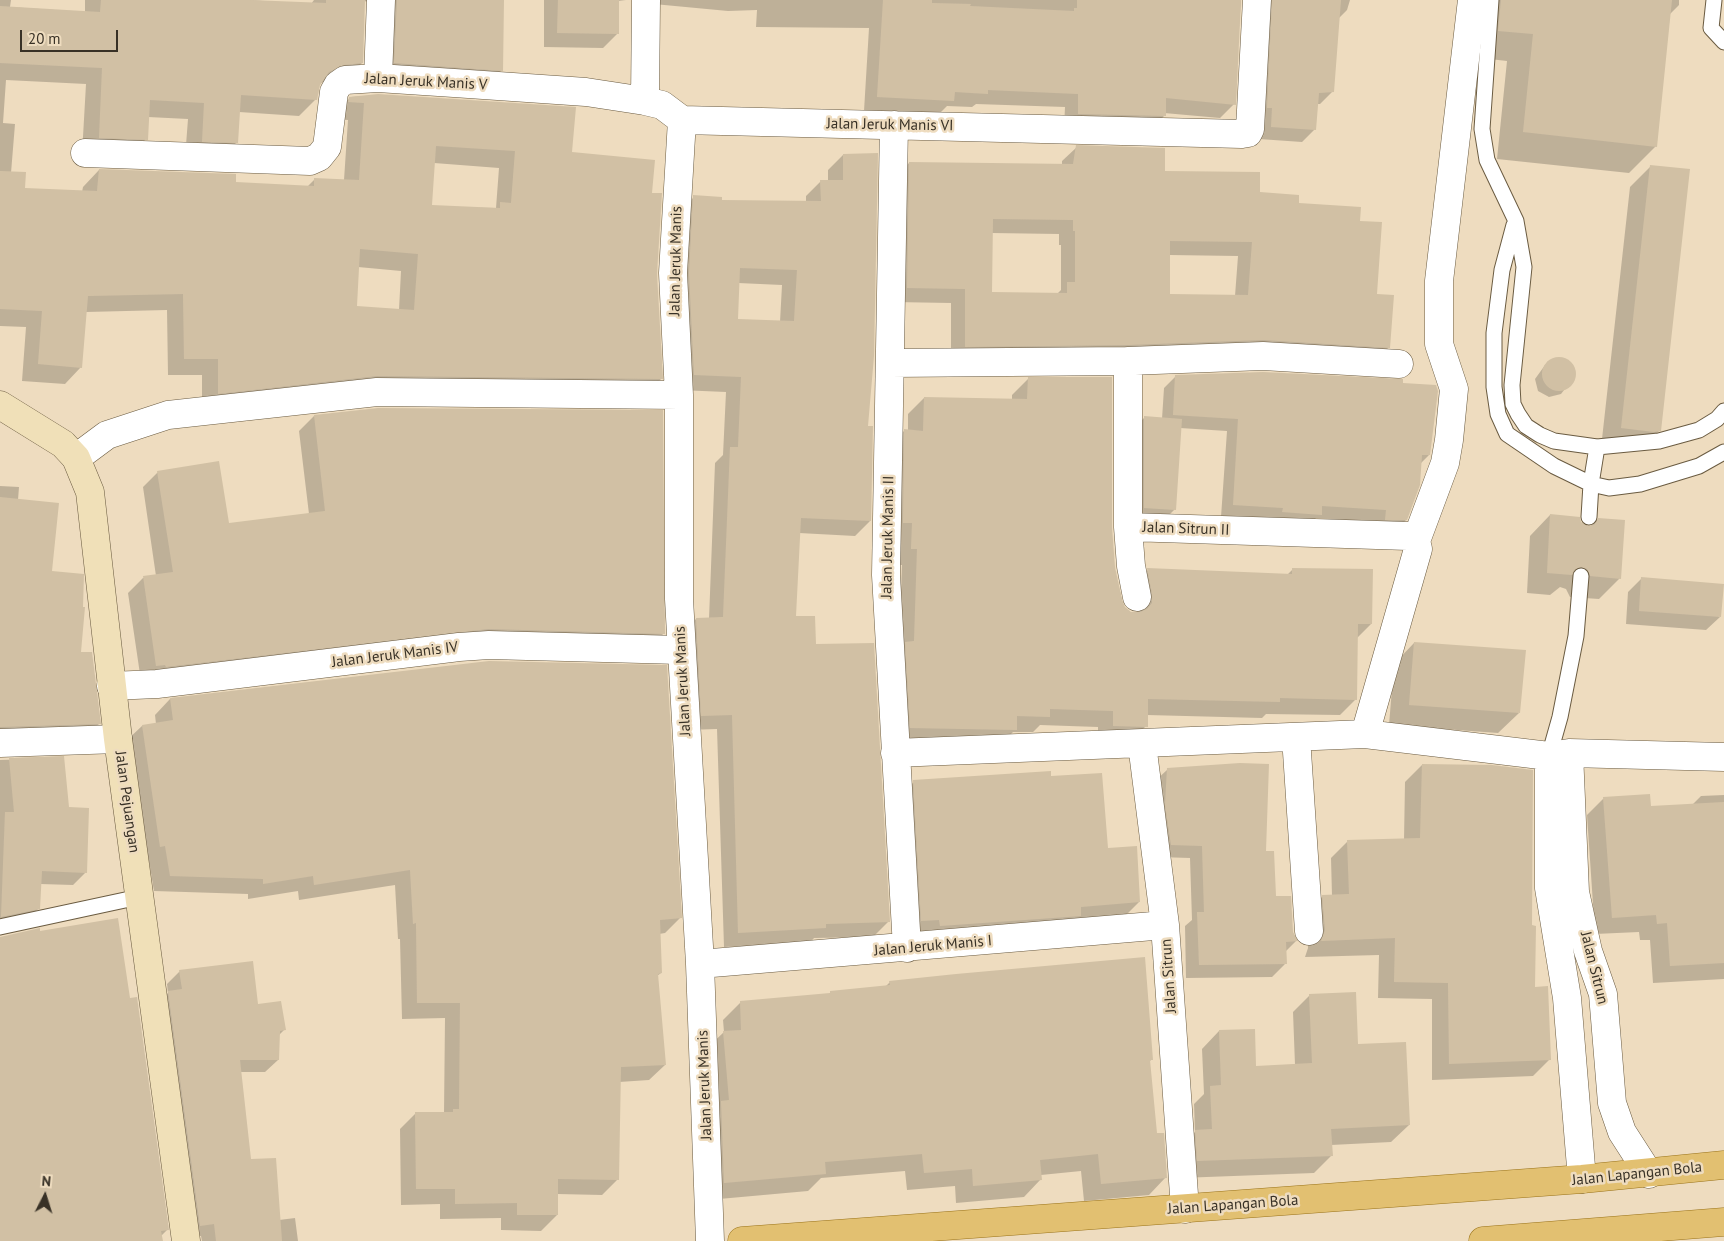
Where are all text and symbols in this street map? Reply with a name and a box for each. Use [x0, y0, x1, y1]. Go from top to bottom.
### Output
scale bar [22, 20, 120, 52]
text: 20 m [28, 29, 61, 48]
street label: Jalan Jeruk Manis V [364, 70, 488, 94]
street label: Jalan Jeruk Manis VI [826, 115, 954, 135]
street label: Jalan Jeruk Manis [666, 206, 686, 316]
street label: Jalan Jeruk Manis II [878, 475, 898, 599]
street label: Jalan Sitrun II [1142, 518, 1230, 540]
street label: Jalan Jeruk Manis [671, 626, 695, 736]
street label: Jalan Jeruk Manis IV [331, 638, 459, 672]
street label: Jalan Pejuangan [111, 750, 143, 854]
street label: Jalan Sitrun [1576, 930, 1612, 1006]
street label: Jalan Jeruk Manis I [873, 932, 993, 960]
street label: Jalan Sitrun [1157, 938, 1181, 1014]
street label: Jalan Jeruk Manis [694, 1030, 716, 1140]
street label: Jalan Lapangan Bola [1571, 1158, 1703, 1190]
north arrow [20, 1171, 70, 1221]
text: N [41, 1172, 52, 1190]
street label: Jalan Lapangan Bola [1167, 1191, 1299, 1219]

